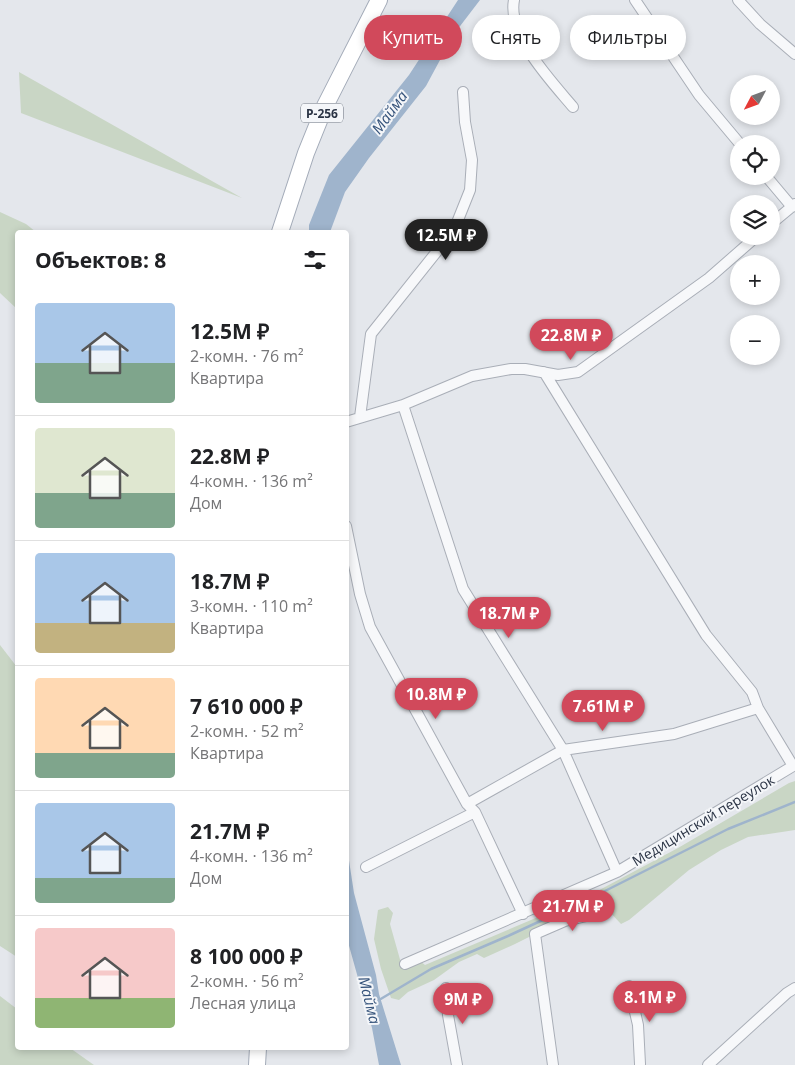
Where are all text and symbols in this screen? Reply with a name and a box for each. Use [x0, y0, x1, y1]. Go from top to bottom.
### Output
chip: Купить [364, 15, 462, 60]
chip: Снять [472, 15, 560, 60]
chip: Фильтры [570, 15, 686, 60]
north arrow [730, 75, 780, 125]
map controls [730, 75, 780, 365]
water label: Майма [367, 86, 412, 138]
road number: Р-256 [301, 104, 343, 122]
button: locate [730, 135, 780, 185]
button: layers [730, 195, 780, 245]
pin: 12.5M ₽ [400, 218, 492, 261]
text: 12.5M ₽ [416, 224, 476, 246]
text: Объектов: 8 [35, 246, 166, 274]
icon: filters [301, 246, 329, 274]
button: + [730, 255, 780, 305]
button: − [730, 315, 780, 365]
text: 12.5M ₽ [190, 317, 270, 345]
pin: 22.8M ₽ [525, 318, 617, 361]
icon: home [75, 323, 135, 383]
text: 22.8M ₽ [541, 324, 601, 346]
text: 2-комн. · 76 m² [190, 345, 304, 367]
text: Квартира [190, 367, 264, 389]
text: 22.8M ₽ [190, 442, 270, 470]
icon: home [75, 448, 135, 508]
text: 4-комн. · 136 m² [190, 470, 313, 492]
text: Дом [190, 492, 222, 514]
text: 18.7M ₽ [190, 567, 270, 595]
icon: home [75, 573, 135, 633]
text: 3-комн. · 110 m² [190, 595, 313, 617]
pin: 18.7M ₽ [463, 596, 555, 639]
text: 18.7M ₽ [479, 602, 539, 624]
text: Квартира [190, 617, 264, 639]
pin: 10.8M ₽ [390, 678, 482, 720]
text: 10.8M ₽ [406, 683, 466, 705]
pin: 7.61M ₽ [557, 690, 649, 732]
text: 7 610 000 ₽ [190, 692, 303, 720]
text: 7.61M ₽ [573, 695, 633, 717]
icon: home [75, 698, 135, 758]
text: 2-комн. · 52 m² [190, 720, 304, 742]
text: Квартира [190, 742, 264, 764]
street label: Медицинский переулок [628, 770, 778, 870]
text: 21.7M ₽ [190, 817, 270, 845]
icon: home [75, 823, 135, 883]
text: 4-комн. · 136 m² [190, 845, 313, 867]
text: Дом [190, 867, 222, 889]
pin: 21.7M ₽ [527, 890, 619, 932]
text: 21.7M ₽ [543, 895, 603, 917]
text: 8 100 000 ₽ [190, 942, 303, 970]
icon: home [75, 948, 135, 1008]
text: 2-комн. · 56 m² [190, 970, 304, 992]
water label: Майма [354, 974, 386, 1026]
pin: 8.1M ₽ [609, 980, 691, 1023]
pin: 9M ₽ [433, 982, 493, 1025]
text: 8.1M ₽ [624, 986, 676, 1008]
text: 9M ₽ [444, 988, 482, 1010]
text: Лесная улица [190, 992, 296, 1014]

